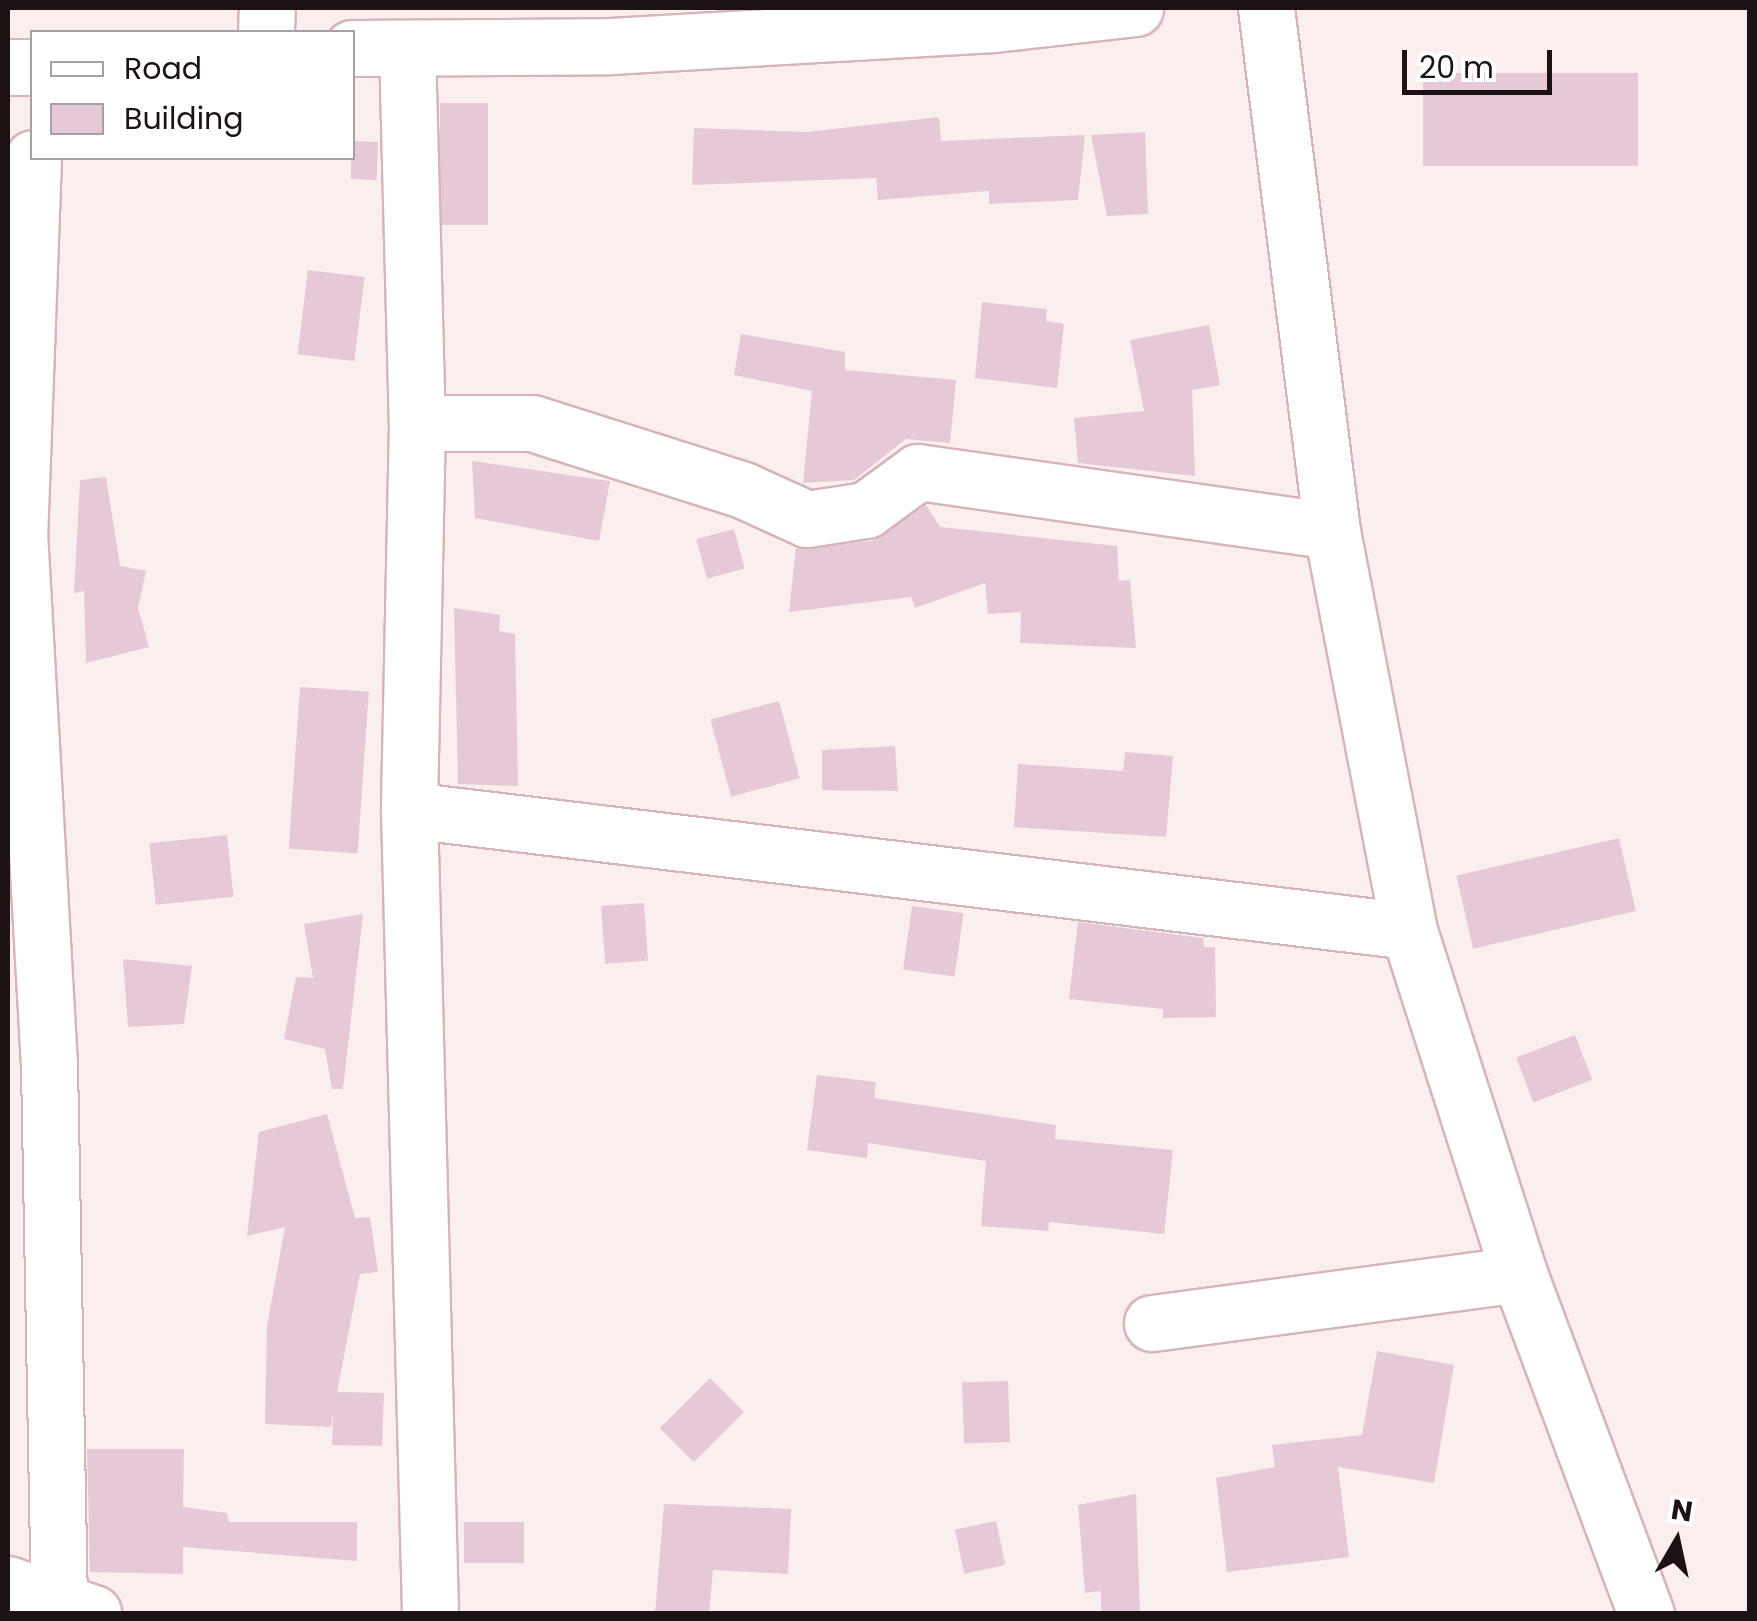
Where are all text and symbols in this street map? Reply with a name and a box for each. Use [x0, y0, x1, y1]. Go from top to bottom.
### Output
legend [30, 30, 355, 160]
scale bar [1407, 30, 1557, 92]
text: 20 m [1419, 46, 1494, 89]
text: Road [124, 47, 202, 90]
text: Building [124, 97, 244, 140]
text: N [1668, 1490, 1695, 1532]
north arrow [1627, 1491, 1727, 1591]

